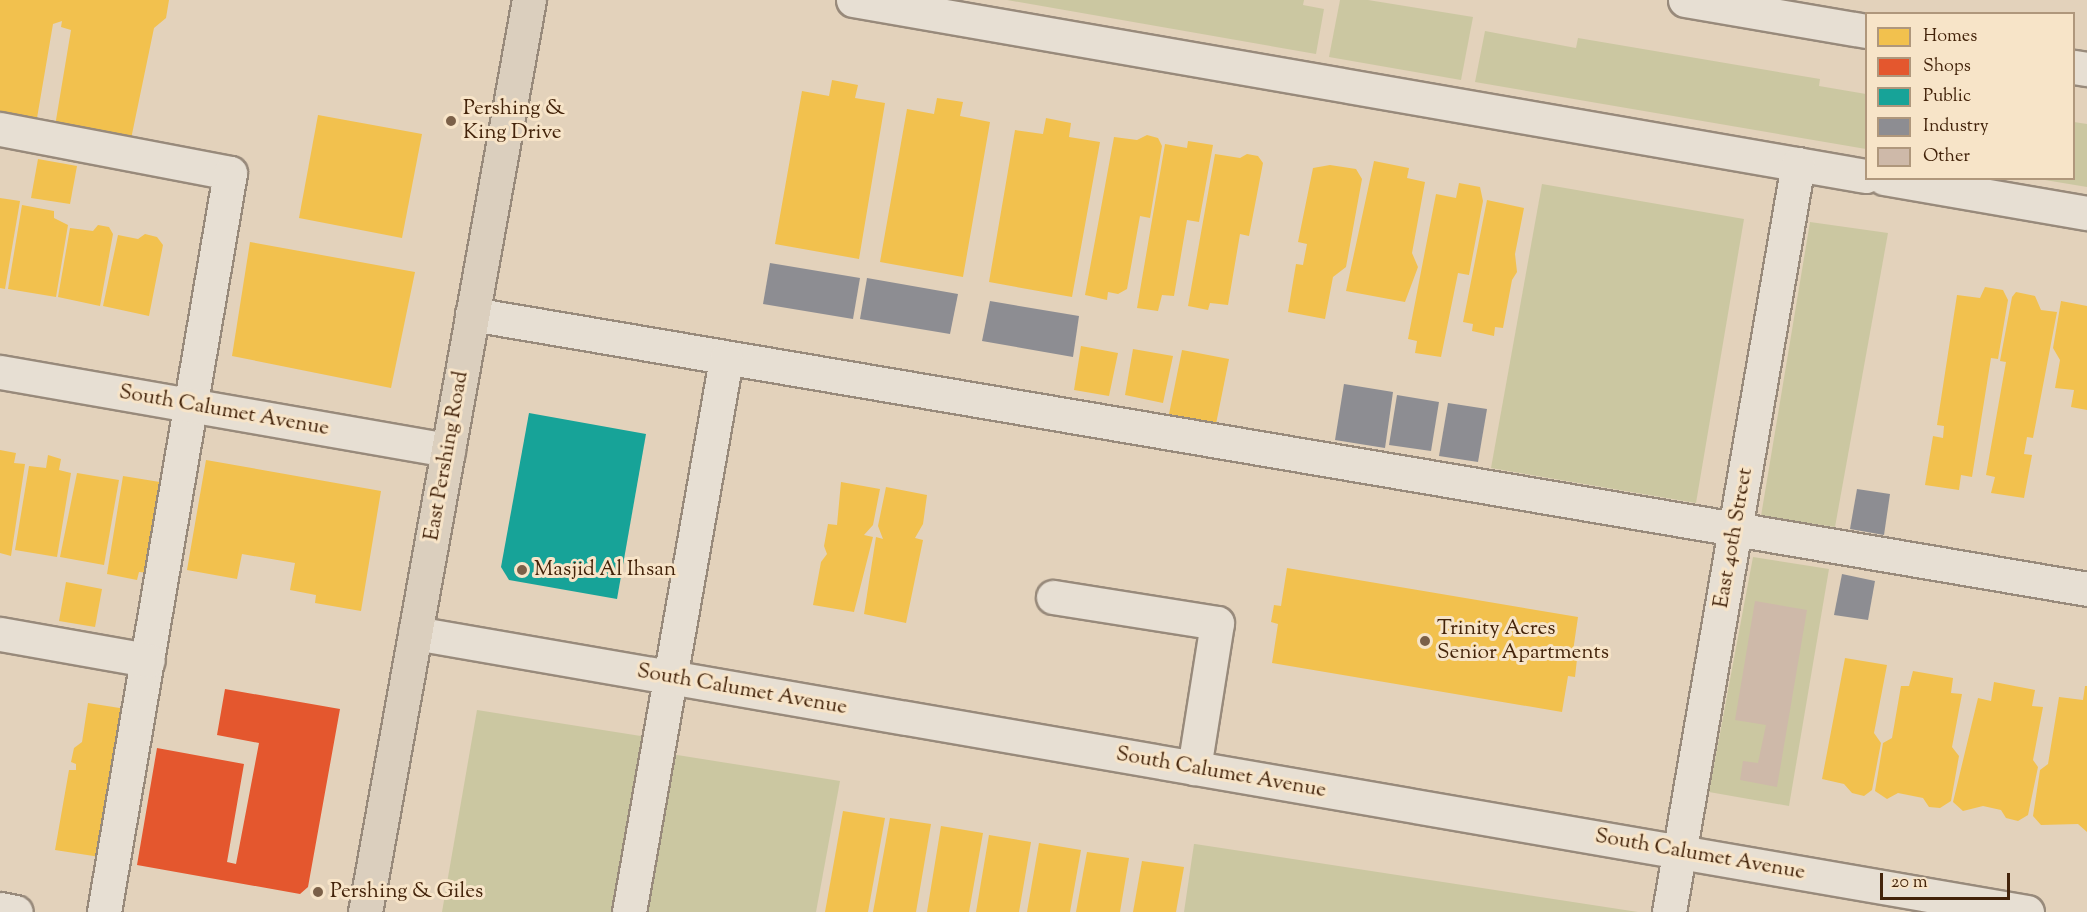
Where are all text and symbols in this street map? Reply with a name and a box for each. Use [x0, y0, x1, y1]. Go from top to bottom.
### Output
legend [1865, 12, 2075, 180]
text: Homes [1923, 24, 1977, 50]
text: Shops [1923, 54, 1971, 80]
text: Public [1923, 84, 1971, 110]
place label: Pershing & King Drive [463, 96, 565, 146]
marker: Pershing & King Drive [444, 114, 458, 128]
text: Industry [1923, 114, 1989, 140]
text: Other [1923, 144, 1970, 170]
street label: East Pershing Road [420, 369, 474, 543]
street label: South Calumet Avenue [117, 380, 331, 442]
street label: East 40th Street [1709, 466, 1759, 610]
place label: Masjid Al Ihsan [534, 557, 676, 583]
marker: Masjid Al Ihsan [515, 563, 529, 577]
place label: Trinity Acres Senior Apartments [1437, 616, 1609, 666]
marker: Trinity Acres Senior Apartments [1418, 634, 1432, 648]
street label: South Calumet Avenue [635, 659, 849, 721]
street label: South Calumet Avenue [1114, 742, 1328, 804]
street label: South Calumet Avenue [1593, 824, 1807, 886]
scale bar [1883, 861, 2014, 899]
text: 20 m [1891, 870, 1928, 896]
place label: Pershing & Giles [330, 879, 483, 905]
marker: Pershing & Giles [311, 885, 325, 899]

